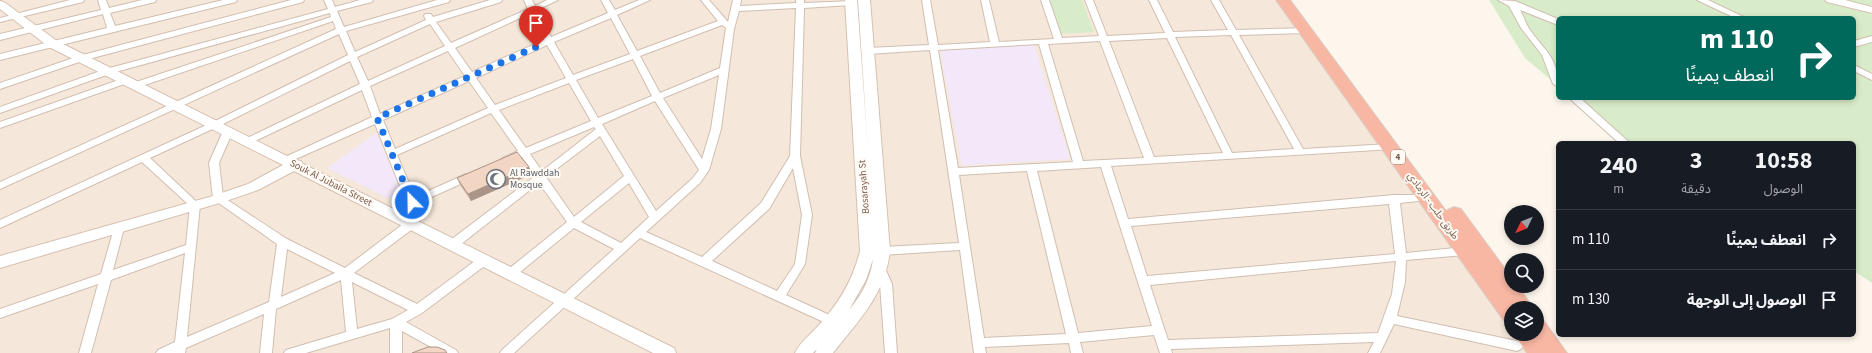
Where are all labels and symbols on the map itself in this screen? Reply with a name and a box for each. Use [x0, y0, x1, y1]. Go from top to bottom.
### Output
pin [519, 6, 553, 47]
road number: 4 [1391, 150, 1405, 164]
street label: Souk Al Jubaila Street [287, 156, 375, 210]
street label: Bosarayah St [855, 159, 873, 215]
place label: Al Rawddah Mosque [510, 166, 559, 192]
mosque icon: Al Rawddah Mosque [485, 168, 507, 190]
street label: طريق حلب - الرمادي [1404, 170, 1462, 243]
position arrow [391, 181, 433, 223]
north arrow [1504, 205, 1544, 245]

